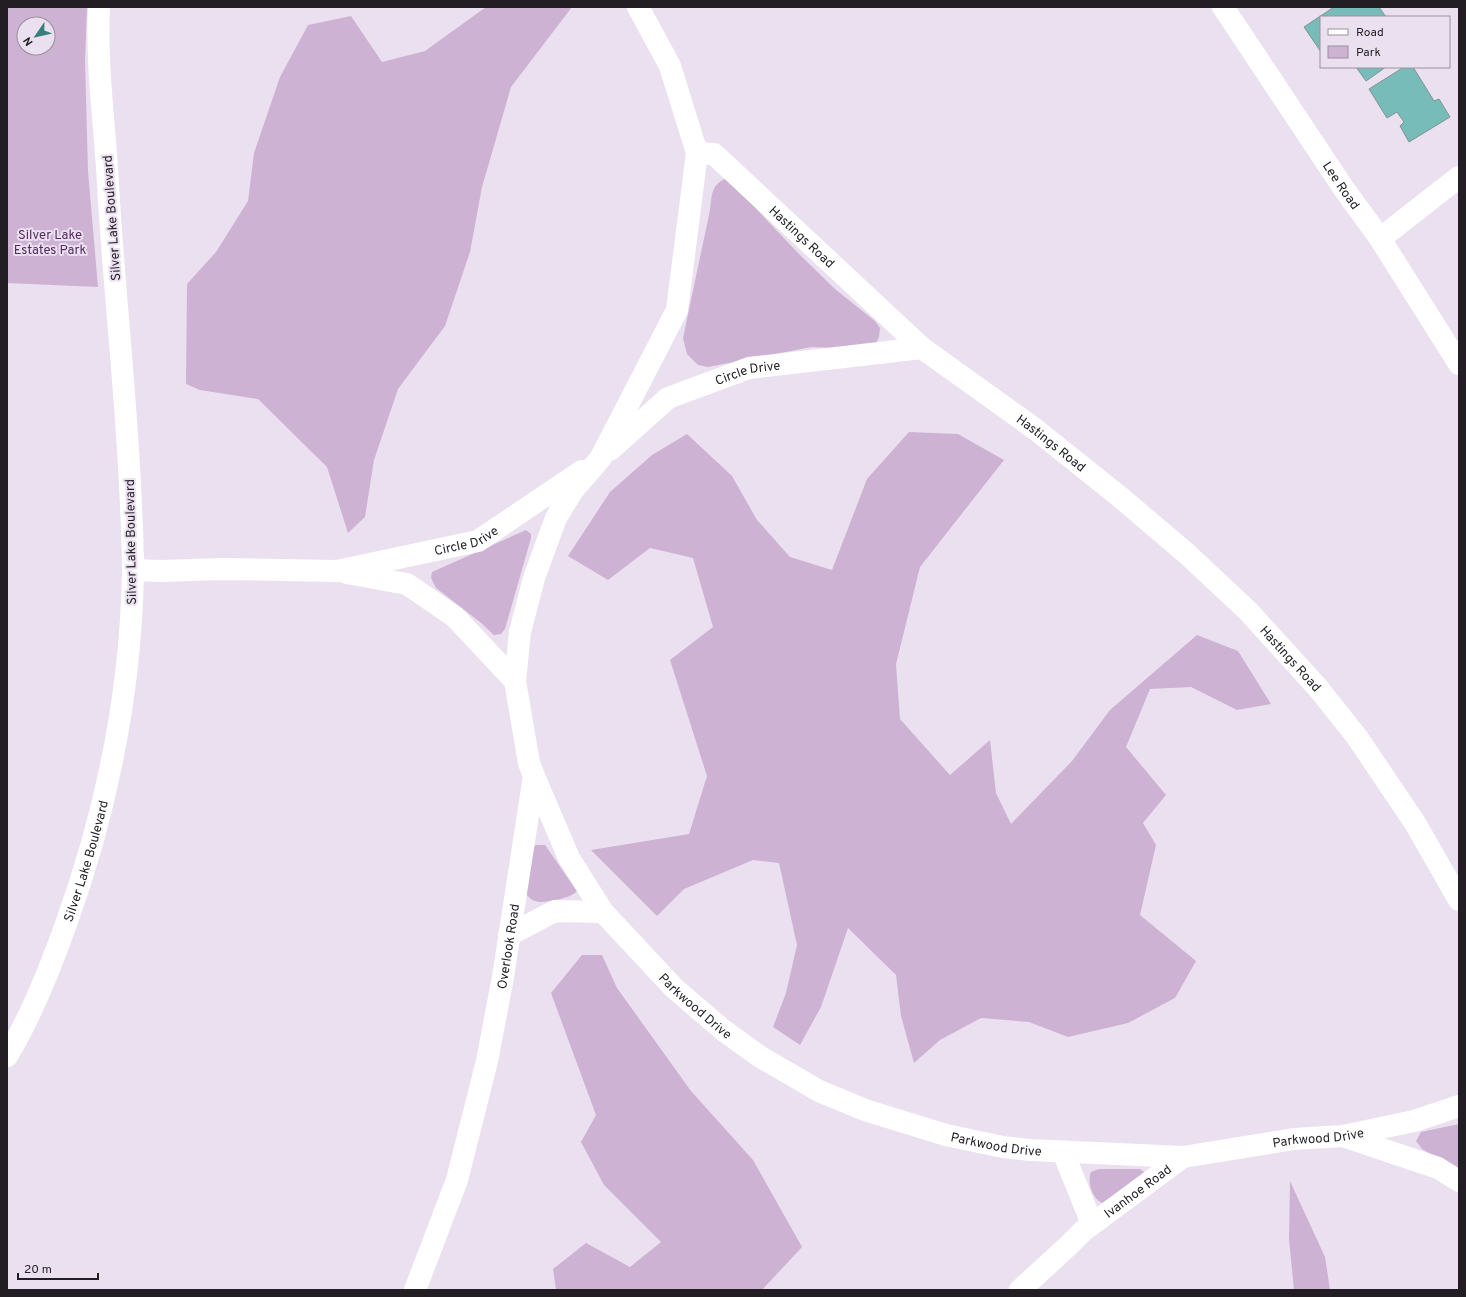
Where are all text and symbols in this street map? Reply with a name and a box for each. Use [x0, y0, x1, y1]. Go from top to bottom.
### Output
north arrow [16, 16, 56, 56]
legend [1320, 16, 1450, 68]
text: Road [1356, 25, 1384, 41]
text: N [21, 34, 37, 48]
text: Park [1356, 45, 1381, 61]
street label: Silver Lake Boulevard [101, 155, 125, 281]
street label: Lee Road [1318, 159, 1362, 213]
street label: Hastings Road [765, 203, 837, 272]
park label: Silver Lake Estates Park [14, 228, 86, 259]
street label: Circle Drive [713, 358, 781, 390]
street label: Hastings Road [1012, 412, 1088, 476]
street label: Silver Lake Boulevard [123, 479, 141, 605]
street label: Circle Drive [433, 524, 502, 560]
street label: Hastings Road [1256, 623, 1324, 696]
street label: Silver Lake Boulevard [61, 799, 113, 924]
street label: Overlook Road [495, 903, 524, 991]
street label: Parkwood Drive [654, 971, 734, 1044]
street label: Parkwood Drive [1271, 1126, 1366, 1152]
street label: Parkwood Drive [949, 1130, 1042, 1161]
street label: Ivanhoe Road [1102, 1162, 1175, 1222]
scale bar [18, 1255, 98, 1281]
text: 20 m [24, 1262, 52, 1278]

